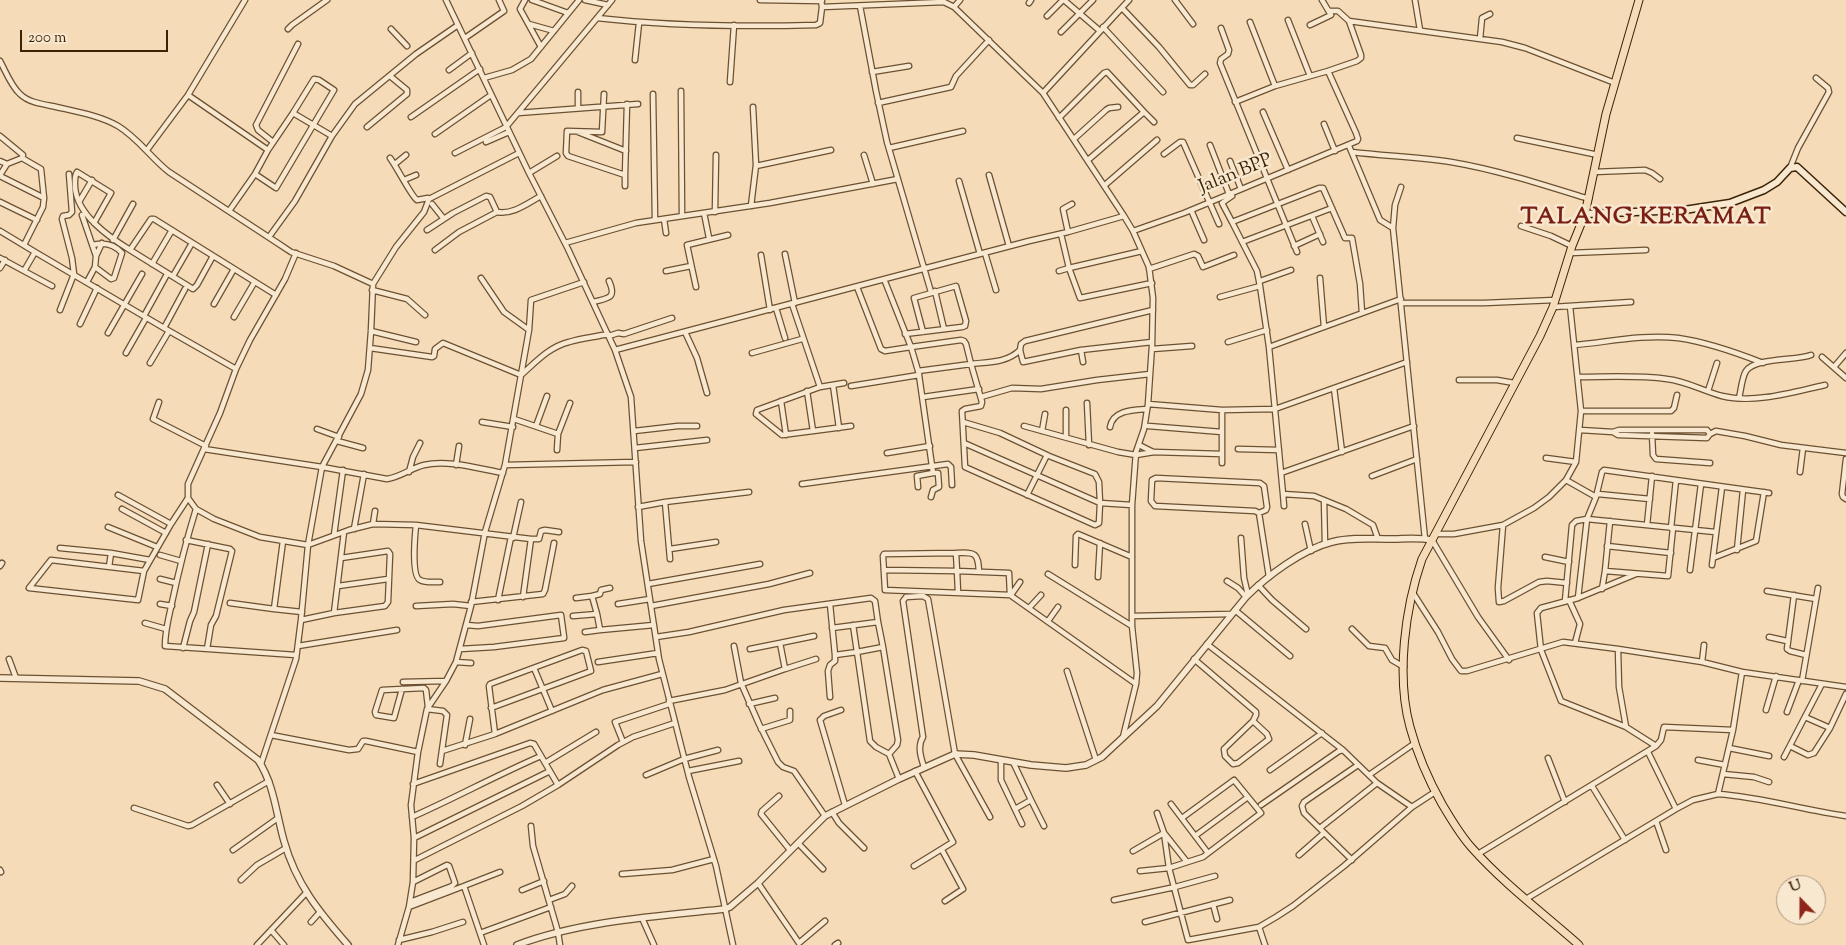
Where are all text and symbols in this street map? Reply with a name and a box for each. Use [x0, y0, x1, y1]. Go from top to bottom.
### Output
scale bar [22, 20, 170, 52]
text: 200 m [28, 28, 67, 49]
street label: Jalan BPP [1196, 150, 1276, 200]
district label: TALANG KERAMAT [1519, 205, 1773, 233]
north arrow [1776, 875, 1826, 925]
text: U [1787, 876, 1805, 898]

